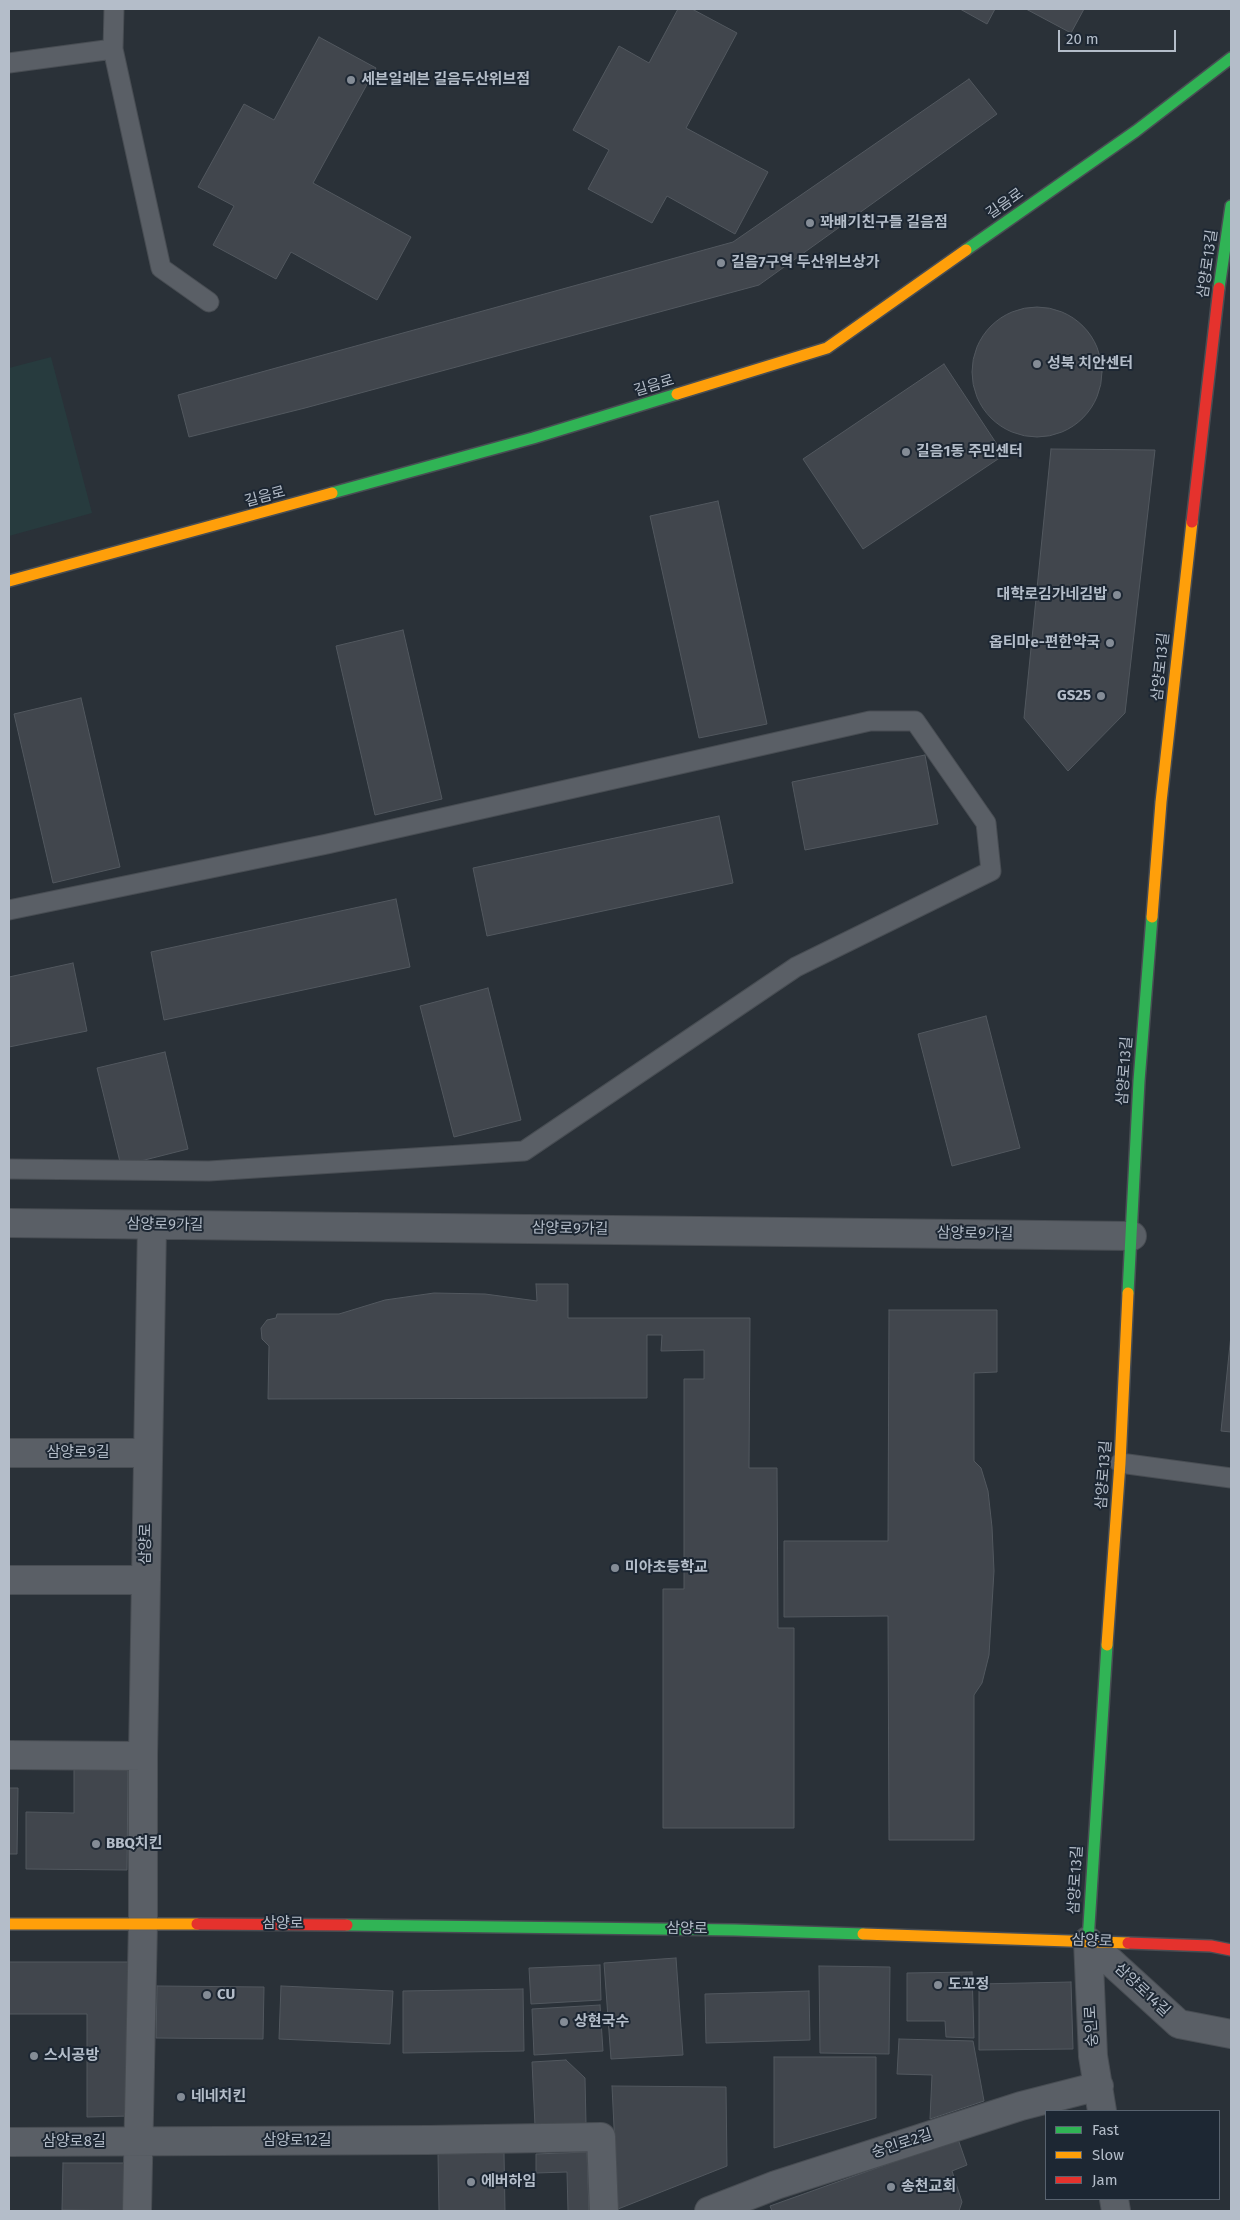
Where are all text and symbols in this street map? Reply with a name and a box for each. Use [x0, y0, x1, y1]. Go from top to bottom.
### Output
scale bar [1060, 20, 1178, 52]
text: 20 m [1066, 30, 1099, 48]
place label: 세븐일레븐 길음두산위브점 [361, 71, 530, 89]
marker: 세븐일레븐 길음두산위브점 [345, 74, 357, 86]
street label: 길음로 [983, 185, 1027, 223]
place label: 꽈배기친구들 길음점 [820, 214, 948, 232]
marker: 꽈배기친구들 길음점 [804, 217, 816, 229]
street label: 삼양로13길 [1194, 228, 1222, 300]
place label: 길음7구역 두산위브상가 [731, 254, 880, 272]
marker: 길음7구역 두산위브상가 [715, 257, 727, 269]
place label: 성북 치안센터 [1047, 355, 1133, 373]
marker: 성북 치안센터 [1031, 358, 1043, 370]
street label: 길음로 [632, 371, 676, 401]
place label: 길음1동 주민센터 [916, 443, 1023, 461]
marker: 길음1동 주민센터 [900, 446, 912, 458]
street label: 길음로 [243, 483, 287, 511]
place label: 대학로김가네김밥 [997, 586, 1107, 604]
marker: 대학로김가네김밥 [1111, 589, 1123, 601]
street label: 삼양로13길 [1148, 632, 1174, 702]
place label: 옵티마e-편한약국 [989, 634, 1100, 652]
marker: 옵티마e-편한약국 [1104, 637, 1116, 649]
place label: GS25 [1057, 687, 1091, 705]
marker: GS25 [1095, 690, 1107, 702]
street label: 삼양로13길 [1114, 1036, 1136, 1106]
street label: 삼양로9가길 [126, 1215, 204, 1235]
street label: 삼양로9가길 [531, 1219, 609, 1239]
street label: 삼양로9가길 [936, 1224, 1014, 1244]
street label: 삼양로13길 [1093, 1440, 1115, 1510]
street label: 삼양로9길 [46, 1444, 110, 1462]
street label: 삼양로 [137, 1523, 155, 1565]
place label: 미아초등학교 [625, 1559, 708, 1577]
marker: 미아초등학교 [609, 1562, 621, 1574]
place label: BBQ치킨 [106, 1835, 162, 1853]
marker: BBQ치킨 [90, 1838, 102, 1850]
street label: 삼양로13길 [1065, 1845, 1087, 1915]
street label: 삼양로 [262, 1915, 304, 1933]
street label: 삼양로 [666, 1920, 708, 1938]
street label: 삼양로 [1071, 1931, 1113, 1951]
street label: 삼양로14길 [1110, 1960, 1174, 2020]
place label: 도꼬정 [948, 1976, 989, 1994]
marker: 도꼬정 [932, 1979, 944, 1991]
place label: CU [217, 1986, 235, 2004]
marker: CU [201, 1989, 213, 2001]
street label: 숭인로 [1082, 2005, 1102, 2047]
place label: 상현국수 [574, 2013, 629, 2031]
marker: 상현국수 [558, 2016, 570, 2028]
place label: 스시공방 [44, 2047, 99, 2065]
marker: 스시공방 [28, 2050, 40, 2062]
place label: 네네치킨 [191, 2088, 246, 2106]
marker: 네네치킨 [175, 2091, 187, 2103]
legend [1045, 2110, 1220, 2200]
text: Fast [1092, 2121, 1119, 2139]
street label: 숭인로2길 [869, 2126, 935, 2162]
street label: 삼양로12길 [262, 2132, 332, 2150]
street label: 삼양로8길 [42, 2133, 106, 2151]
text: Slow [1092, 2146, 1124, 2164]
text: Jam [1092, 2171, 1118, 2189]
place label: 에버하임 [481, 2173, 536, 2191]
marker: 에버하임 [465, 2176, 477, 2188]
place label: 송천교회 [901, 2178, 956, 2196]
marker: 송천교회 [885, 2181, 897, 2193]

